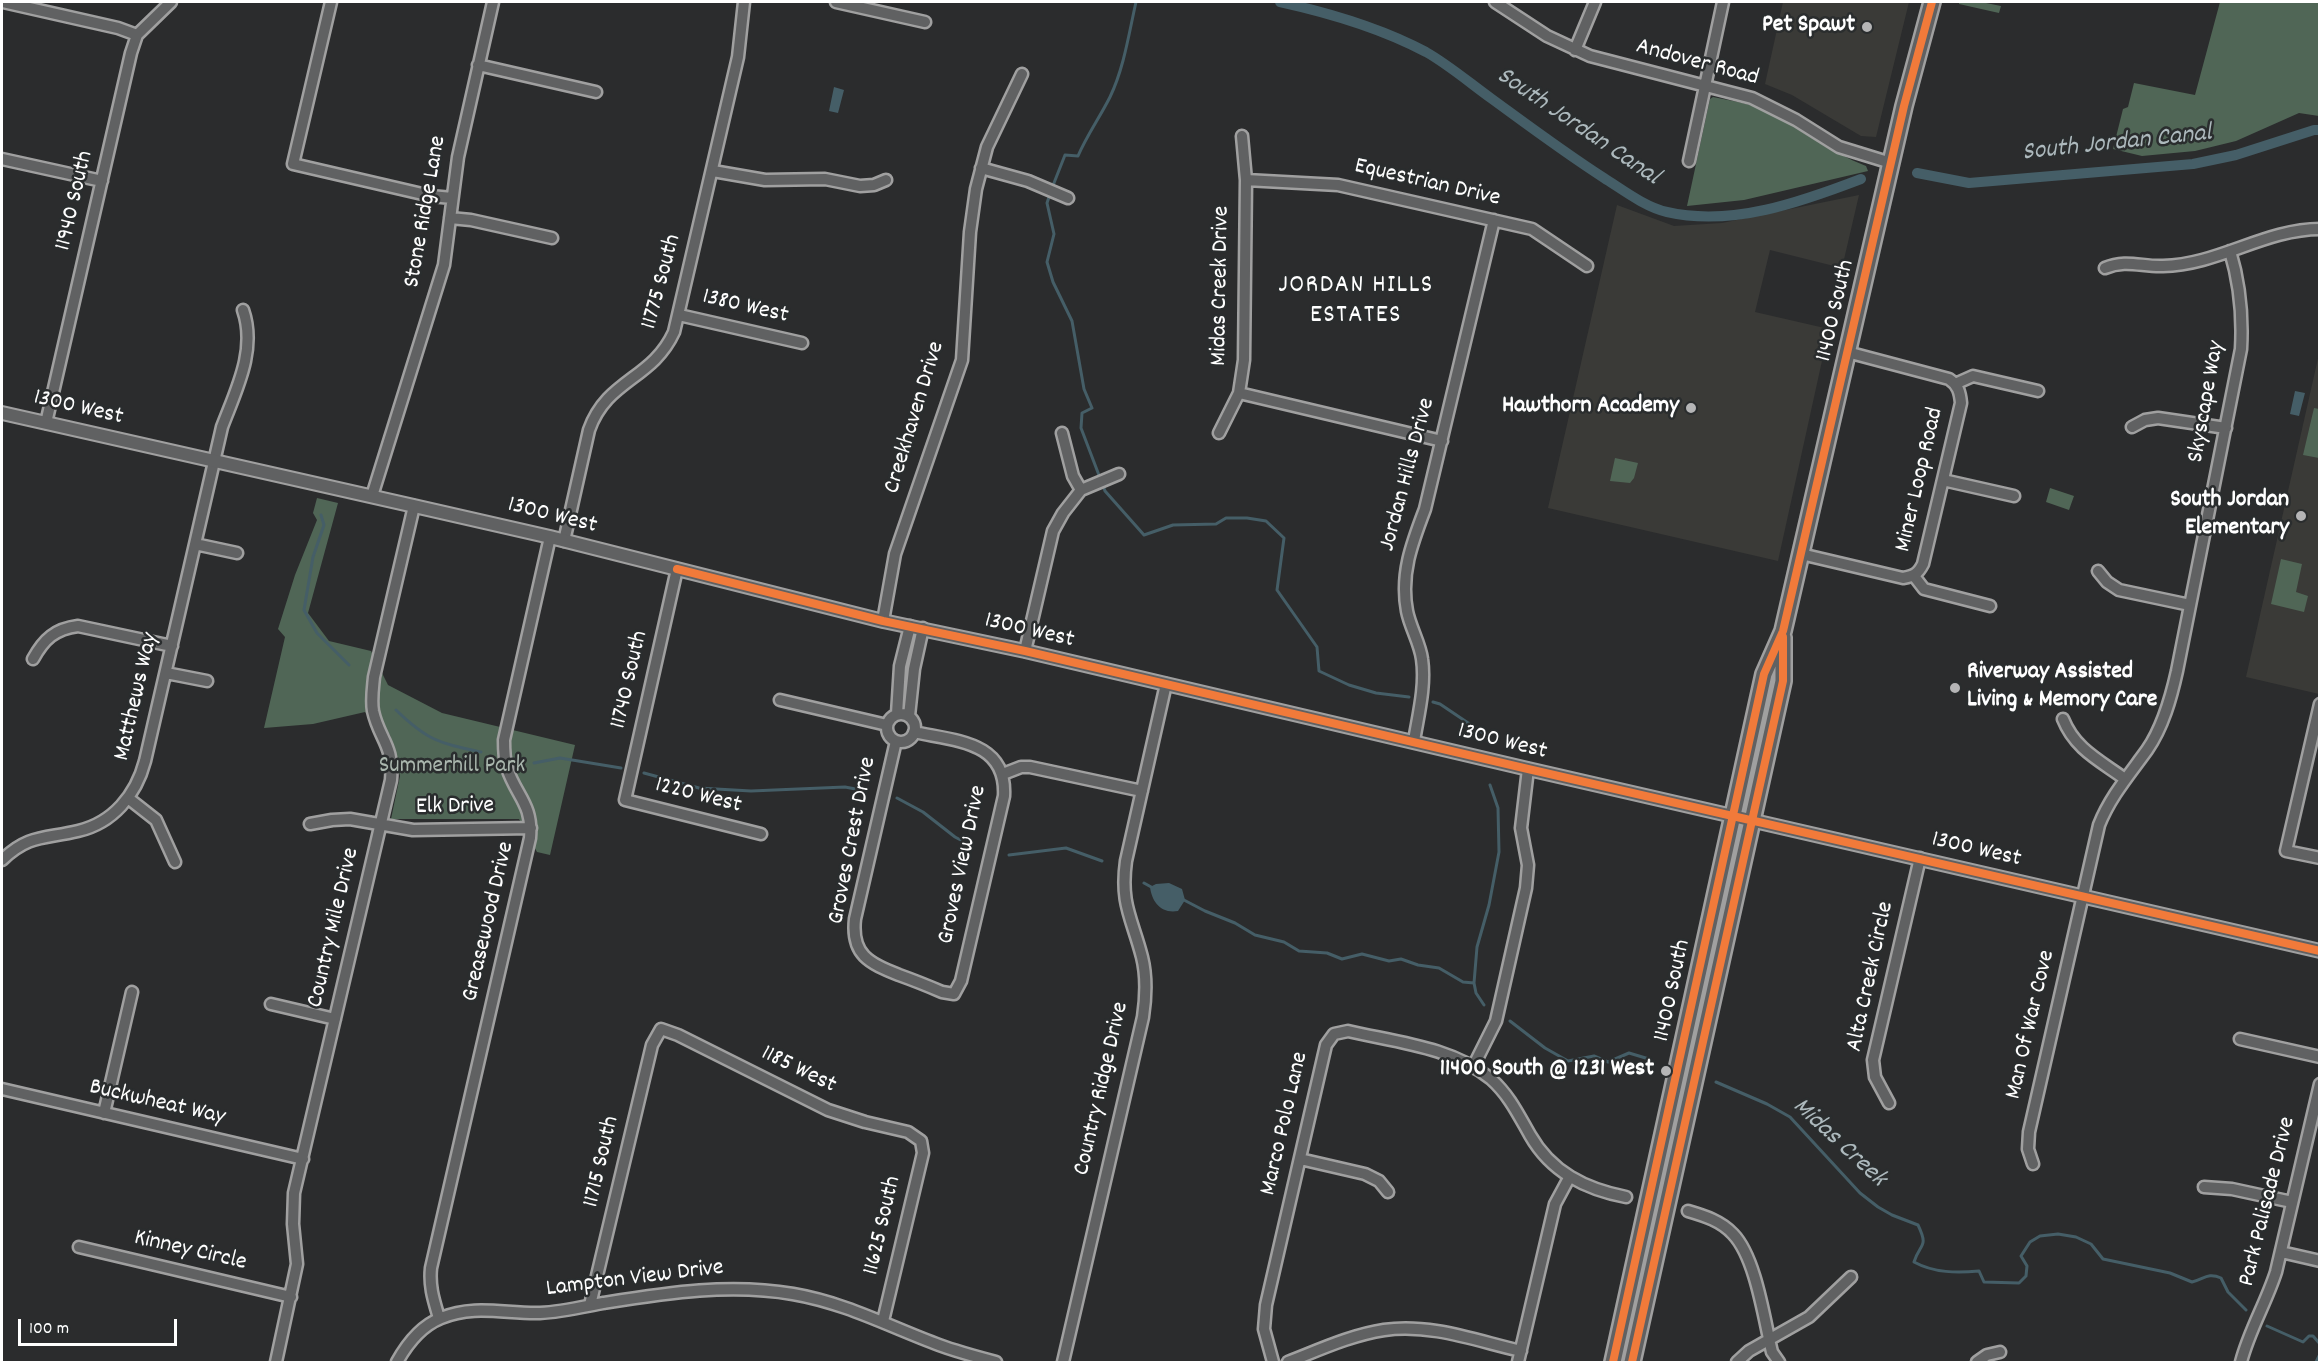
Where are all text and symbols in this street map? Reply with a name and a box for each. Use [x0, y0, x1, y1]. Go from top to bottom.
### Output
place label: Pet Spawt [1762, 13, 1855, 41]
marker: Pet Spawt [1860, 20, 1874, 34]
street label: Andover Road [1632, 34, 1762, 94]
water label: South Jordan Canal [1489, 62, 1665, 194]
water label: South Jordan Canal [2021, 120, 2213, 170]
street label: Stone Ridge Lane [399, 134, 455, 290]
street label: 11940 South [51, 148, 101, 254]
street label: Equestrian Drive [1351, 153, 1503, 215]
street label: Midas Creek Drive [1206, 206, 1238, 366]
street label: 11775 South [637, 231, 689, 333]
street label: 11400 South [1811, 257, 1863, 365]
district label: JORDAN HILLS ESTATES [1278, 271, 1434, 332]
street label: 1380 West [699, 284, 791, 332]
street label: Creekhaven Drive [879, 339, 953, 497]
street label: Skyscape Way [2183, 339, 2233, 465]
street label: 1300 West [30, 385, 126, 433]
place label: Hawthorn Academy [1502, 394, 1679, 422]
street label: Jordan Hills Drive [1375, 395, 1443, 555]
marker: Hawthorn Academy [1684, 401, 1698, 415]
street label: Miner Loop Road [1890, 405, 1952, 555]
place label: South Jordan Elementary [2170, 488, 2289, 544]
street label: 1300 West [504, 492, 600, 542]
marker: South Jordan Elementary [2294, 509, 2308, 523]
street label: 1300 West [981, 608, 1077, 656]
street label: 11740 South [606, 628, 656, 732]
street label: Matthews Way [109, 630, 167, 764]
place label: Riverway Assisted Living & Memory Care [1967, 660, 2157, 716]
marker: Riverway Assisted Living & Memory Care [1948, 681, 1962, 695]
street label: 1300 West [1454, 718, 1550, 768]
park label: Summerhill Park [379, 754, 525, 782]
street label: Groves Crest Drive [824, 755, 884, 927]
street label: 1220 West [652, 772, 744, 822]
street label: Groves View Drive [933, 783, 995, 947]
street label: Elk Drive [416, 793, 494, 823]
street label: 1300 West [1928, 827, 2024, 875]
street label: Greasewood Drive [458, 839, 522, 1005]
street label: Country Mile Drive [303, 845, 367, 1011]
street label: Alta Creek Circle [1842, 899, 1902, 1055]
street label: 11400 South [1649, 937, 1699, 1045]
street label: Man Of War Cove [2001, 948, 2063, 1102]
street label: Country Ridge Drive [1069, 999, 1137, 1179]
street label: 1185 West [756, 1041, 840, 1101]
street label: Marco Polo Lane [1256, 1050, 1316, 1198]
place label: 11400 South @ 1231 West [1440, 1057, 1654, 1085]
marker: 11400 South @ 1231 West [1659, 1064, 1673, 1078]
street label: Buckwheat Way [86, 1074, 228, 1134]
water label: Midas Creek [1784, 1093, 1892, 1195]
street label: 11715 South [579, 1113, 627, 1211]
street label: Park Palisade Drive [2234, 1114, 2304, 1290]
street label: 11625 South [859, 1174, 909, 1278]
street label: Kinney Circle [131, 1225, 249, 1279]
street label: Lampton View Drive [545, 1255, 725, 1305]
scale bar [21, 1307, 180, 1345]
text: 100 m [29, 1317, 69, 1342]

